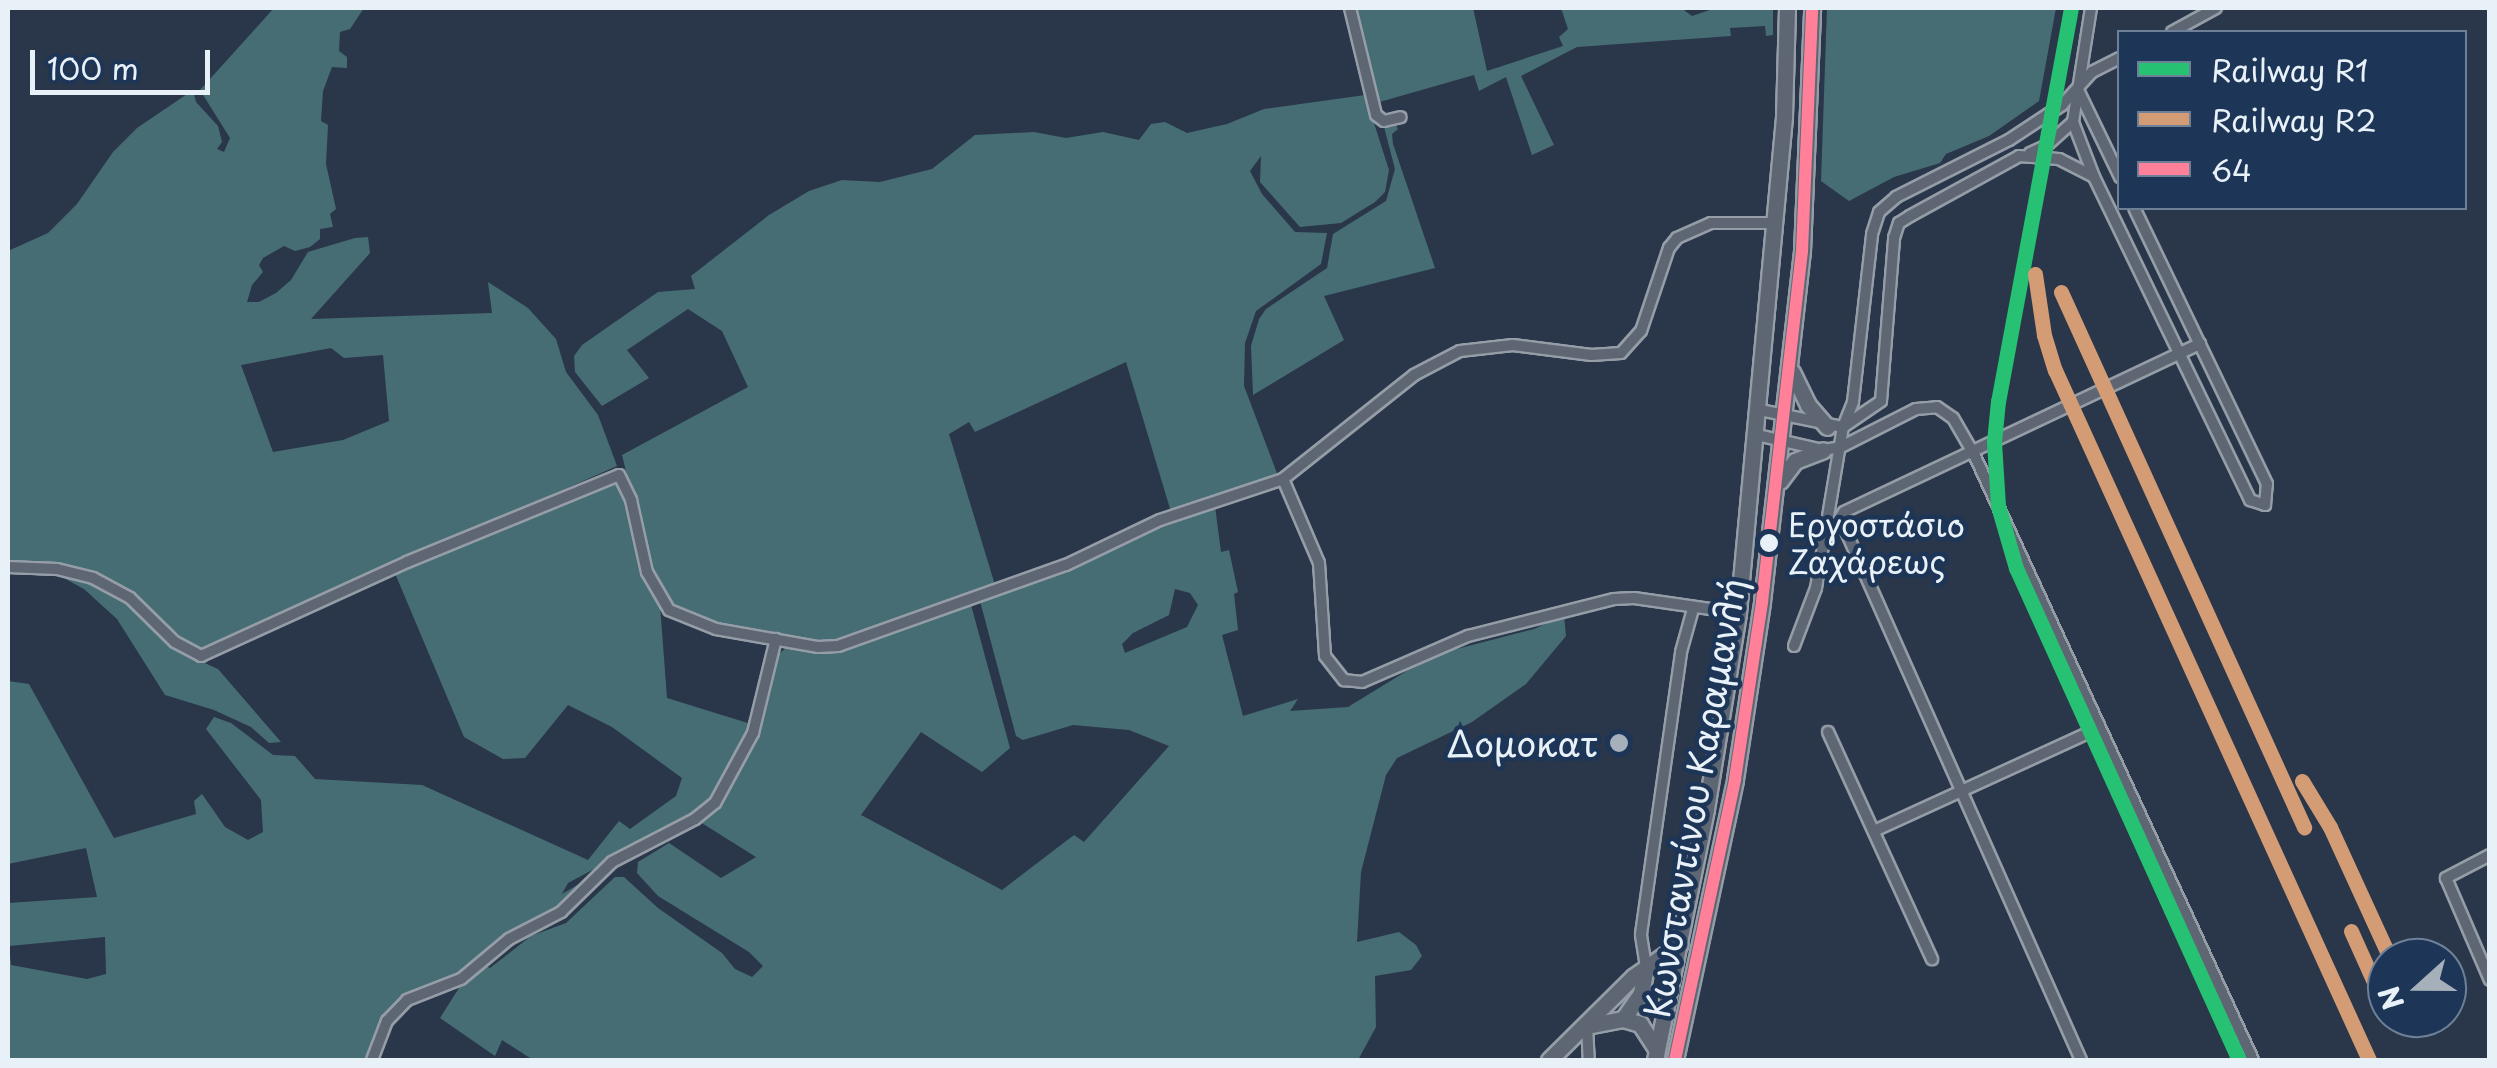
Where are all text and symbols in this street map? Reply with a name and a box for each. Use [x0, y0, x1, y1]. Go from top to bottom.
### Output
scale bar [35, 30, 215, 92]
legend [2117, 30, 2467, 210]
text: 100 m [47, 45, 139, 90]
text: Railway R1 [2211, 47, 2368, 92]
text: Railway R2 [2211, 97, 2377, 142]
text: 64 [2211, 147, 2252, 192]
place label: Εργοστάσιο Ζαχάρεως [1788, 506, 1965, 581]
marker: Εργοστάσιο Ζαχάρεως [1759, 533, 1779, 553]
street label: Κωνσταντίνου Καραμανλή [1635, 575, 1753, 1021]
place label: Δομοκατ [1447, 722, 1599, 764]
marker: Δομοκατ [1608, 732, 1630, 754]
north arrow [2367, 938, 2467, 1038]
text: N [2366, 980, 2414, 1016]

